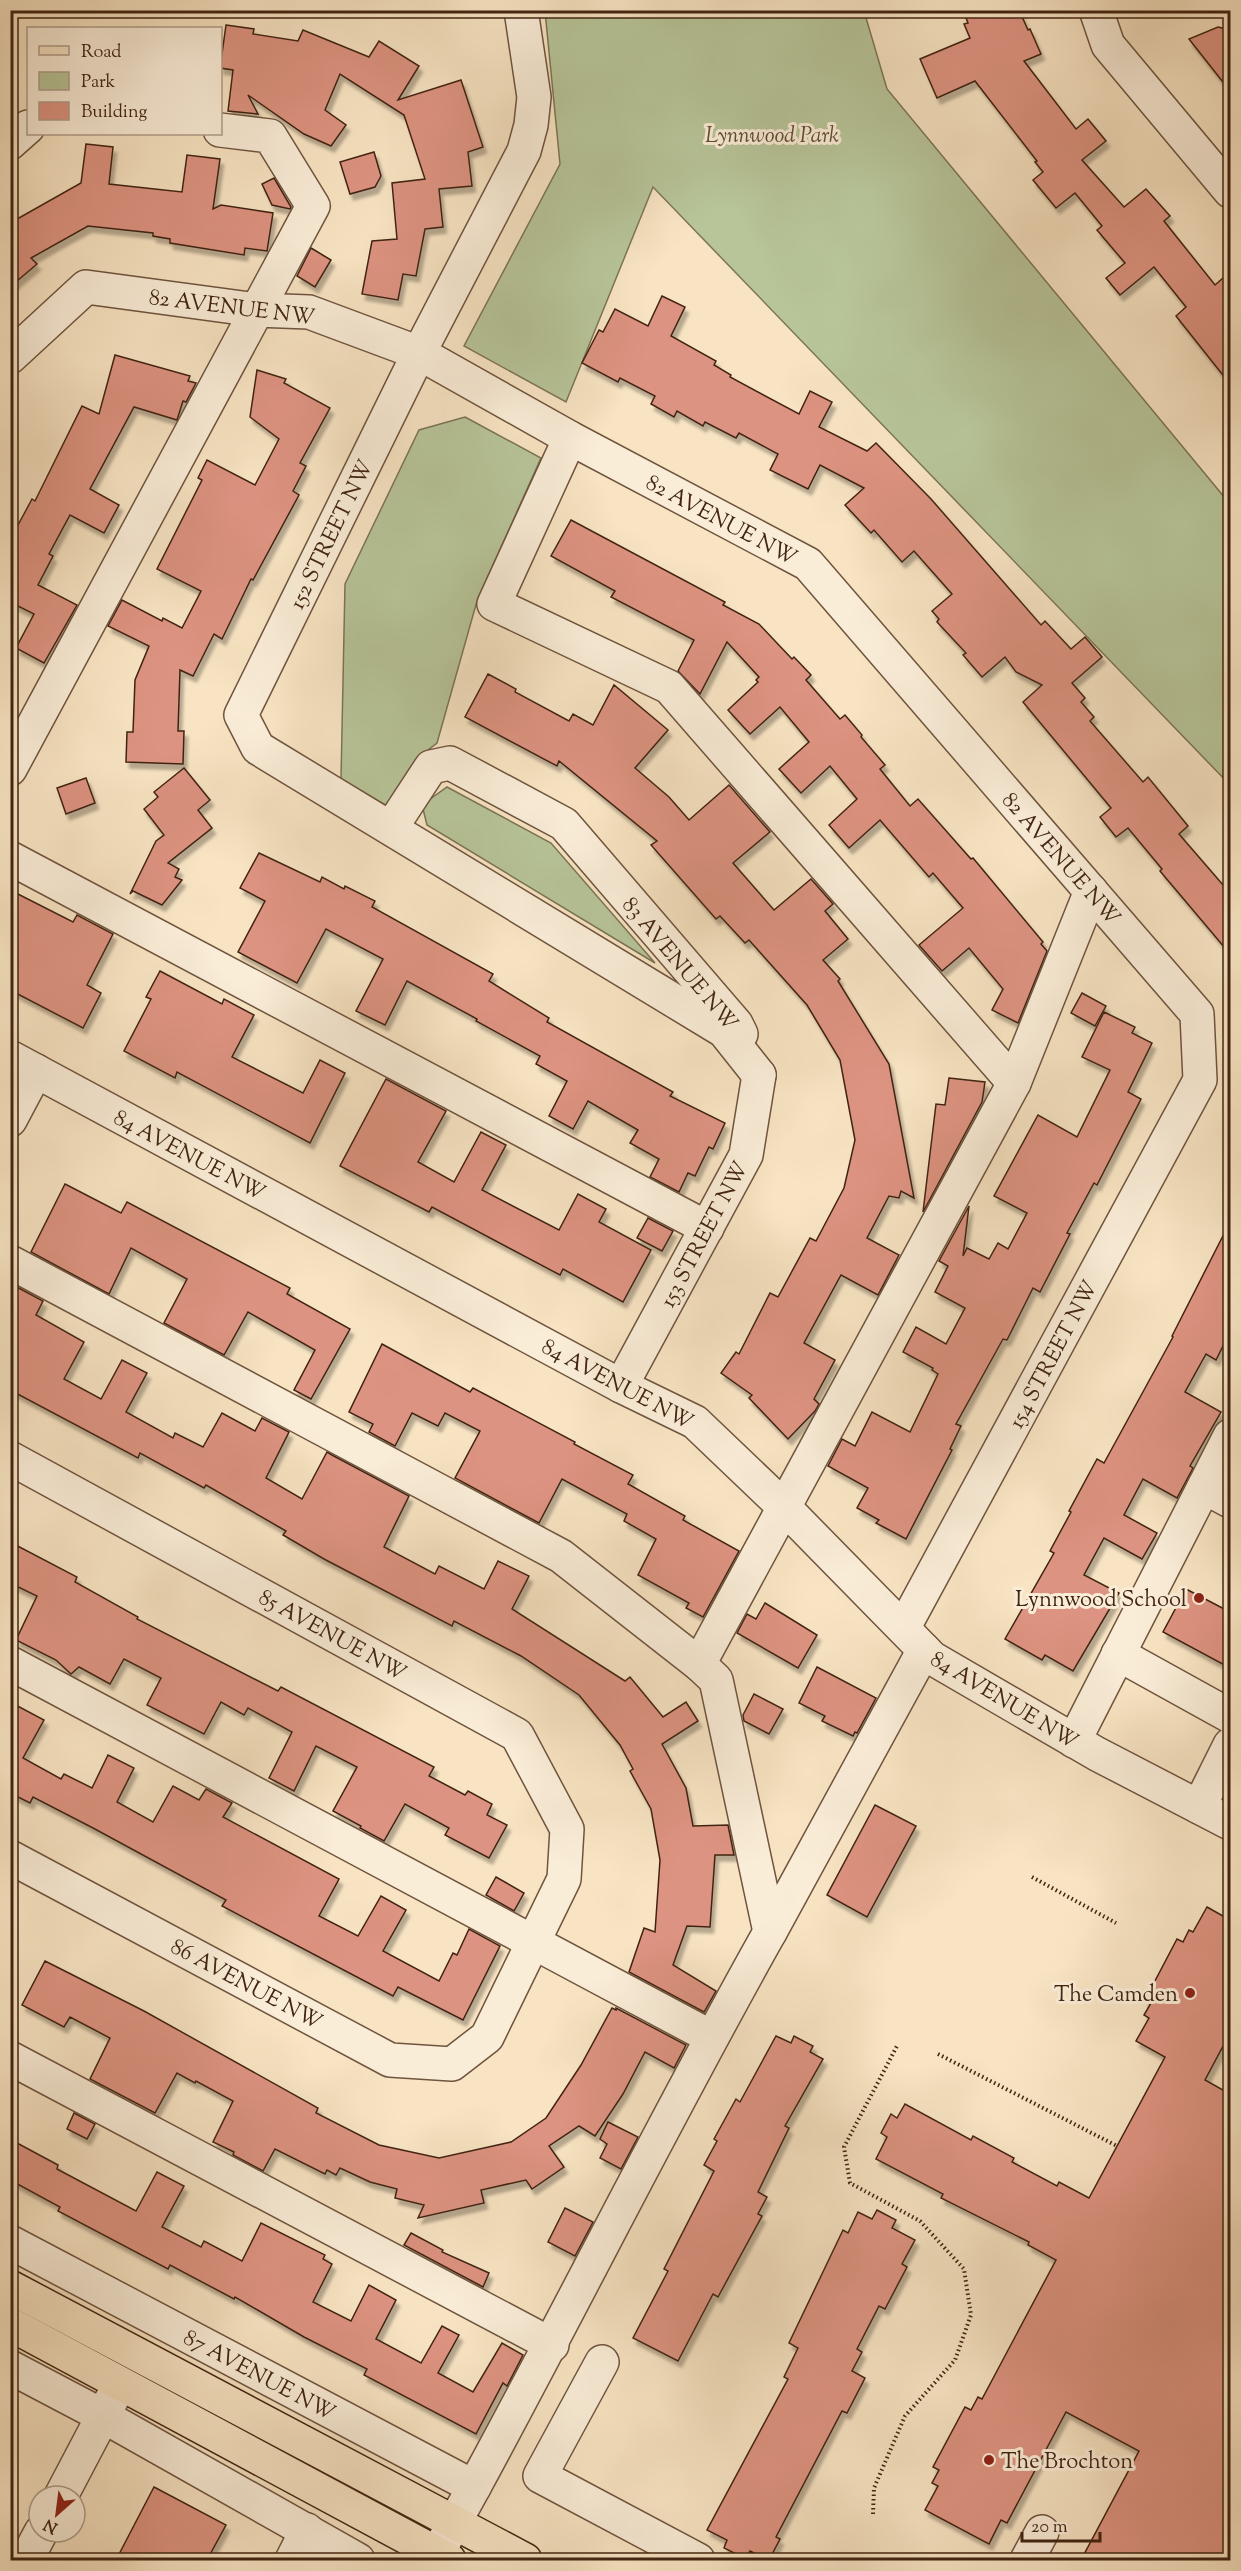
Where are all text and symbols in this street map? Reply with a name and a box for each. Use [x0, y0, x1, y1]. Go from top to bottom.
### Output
legend [27, 27, 222, 135]
text: Road [81, 40, 121, 66]
text: Park [81, 70, 116, 96]
text: Building [81, 100, 147, 126]
park label: Lynnwood Park [705, 121, 839, 153]
street label: 82 AVENUE NW [147, 283, 316, 335]
street label: 152 STREET NW [283, 455, 383, 616]
street label: 82 AVENUE NW [639, 468, 802, 575]
street label: 82 AVENUE NW [993, 786, 1127, 933]
street label: 83 AVENUE NW [613, 891, 744, 1039]
street label: 84 AVENUE NW [107, 1103, 270, 1210]
street label: 153 STREET NW [654, 1157, 758, 1314]
street label: 154 STREET NW [1002, 1276, 1107, 1435]
street label: 84 AVENUE NW [535, 1332, 698, 1439]
street label: 85 AVENUE NW [252, 1583, 411, 1690]
place label: Lynnwood School [1015, 1585, 1187, 1617]
marker: Lynnwood School [1192, 1591, 1206, 1605]
street label: 84 AVENUE NW [923, 1645, 1084, 1758]
street label: 86 AVENUE NW [164, 1932, 327, 2039]
place label: The Camden [1054, 1980, 1178, 2012]
marker: The Camden [1183, 1986, 1197, 2000]
street label: 87 AVENUE NW [177, 2323, 340, 2430]
place label: The Brochton [1001, 2447, 1133, 2479]
marker: The Brochton [982, 2453, 996, 2467]
north arrow [27, 2484, 87, 2544]
scale bar [1022, 2505, 1100, 2543]
text: N [40, 2512, 62, 2538]
text: 20 m [1031, 2515, 1068, 2541]

